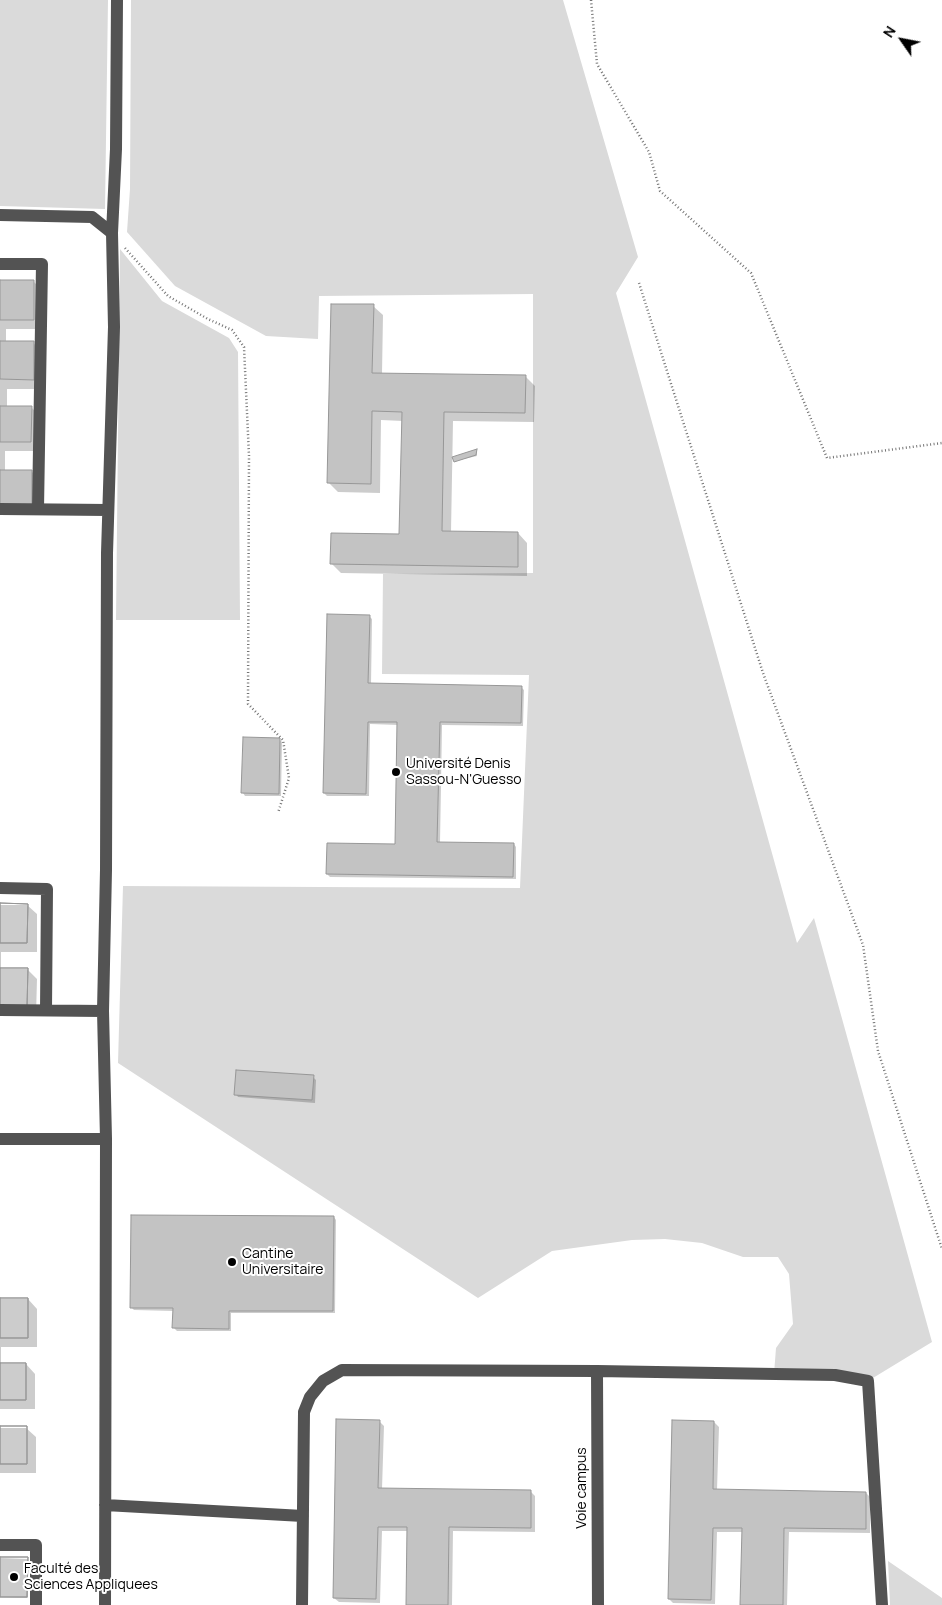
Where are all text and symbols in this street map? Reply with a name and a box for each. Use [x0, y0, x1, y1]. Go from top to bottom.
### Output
north arrow [877, 15, 927, 65]
text: N [878, 22, 900, 41]
place label: Université Denis Sassou-N'Guesso [406, 756, 522, 789]
marker: Université Denis Sassou-N'Guesso [390, 766, 402, 778]
place label: Cantine Universitaire [242, 1246, 324, 1278]
marker: Cantine Universitaire [226, 1256, 238, 1268]
street label: Voie campus [574, 1447, 590, 1529]
place label: Faculté des Sciences Appliquees [24, 1561, 158, 1594]
marker: Faculté des Sciences Appliquees [8, 1571, 20, 1583]

